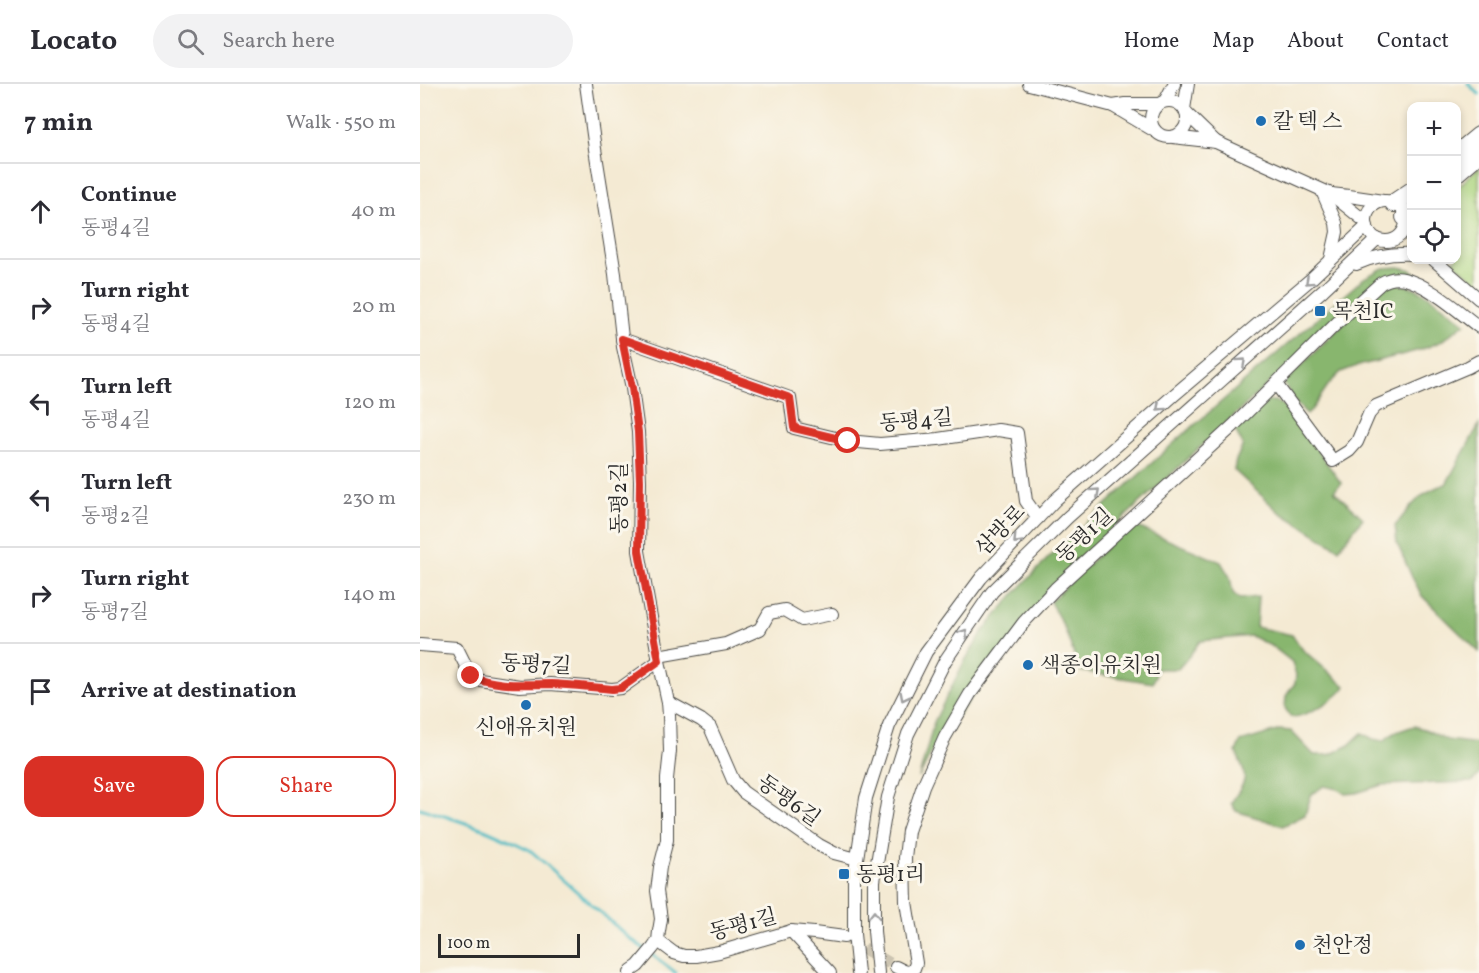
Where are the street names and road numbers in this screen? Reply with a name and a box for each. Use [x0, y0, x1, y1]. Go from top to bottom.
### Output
street label: 동평4길 [878, 404, 954, 439]
street label: 동평2길 [606, 462, 635, 534]
street label: 삼방로 [970, 499, 1033, 563]
street label: 동평1길 [1050, 502, 1120, 570]
street label: 동평7길 [500, 649, 572, 682]
street label: 동평6길 [751, 768, 826, 834]
street label: 동평1길 [706, 903, 780, 948]

